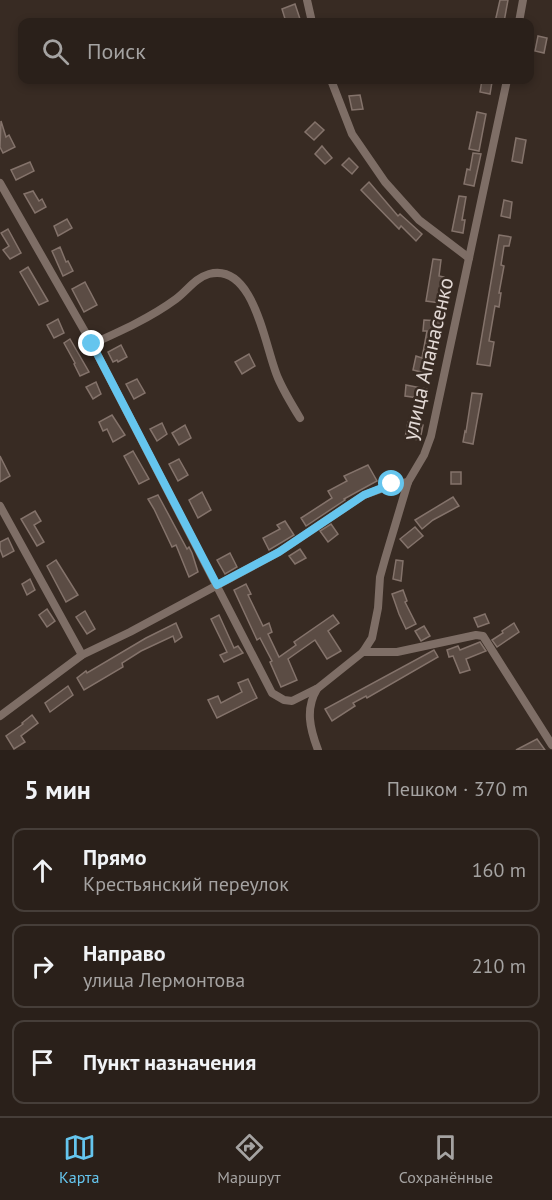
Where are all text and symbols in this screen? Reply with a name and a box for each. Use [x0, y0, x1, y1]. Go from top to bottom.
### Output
search box [18, 18, 534, 84]
icon: search [39, 35, 72, 68]
text: Поиск [87, 37, 146, 65]
street label: улица Апанасенко [396, 275, 459, 443]
route end [78, 330, 104, 356]
route start [378, 470, 404, 496]
text: 5 мин [24, 773, 91, 806]
text: Пешком · 370 m [387, 776, 528, 802]
text: Прямо [83, 843, 146, 871]
icon: ahead [26, 854, 59, 887]
text: 160 m [472, 857, 526, 883]
text: Крестьянский переулок [83, 871, 289, 897]
text: Направо [83, 939, 166, 967]
icon: right [26, 950, 59, 983]
text: 210 m [472, 953, 526, 979]
text: улица Лермонтова [83, 967, 245, 993]
icon: arrive [26, 1046, 59, 1079]
text: Пункт назначения [83, 1048, 256, 1076]
tab: Карта [59, 1131, 99, 1187]
tab: Маршрут [217, 1131, 281, 1187]
tab: Сохранённые [399, 1131, 493, 1187]

